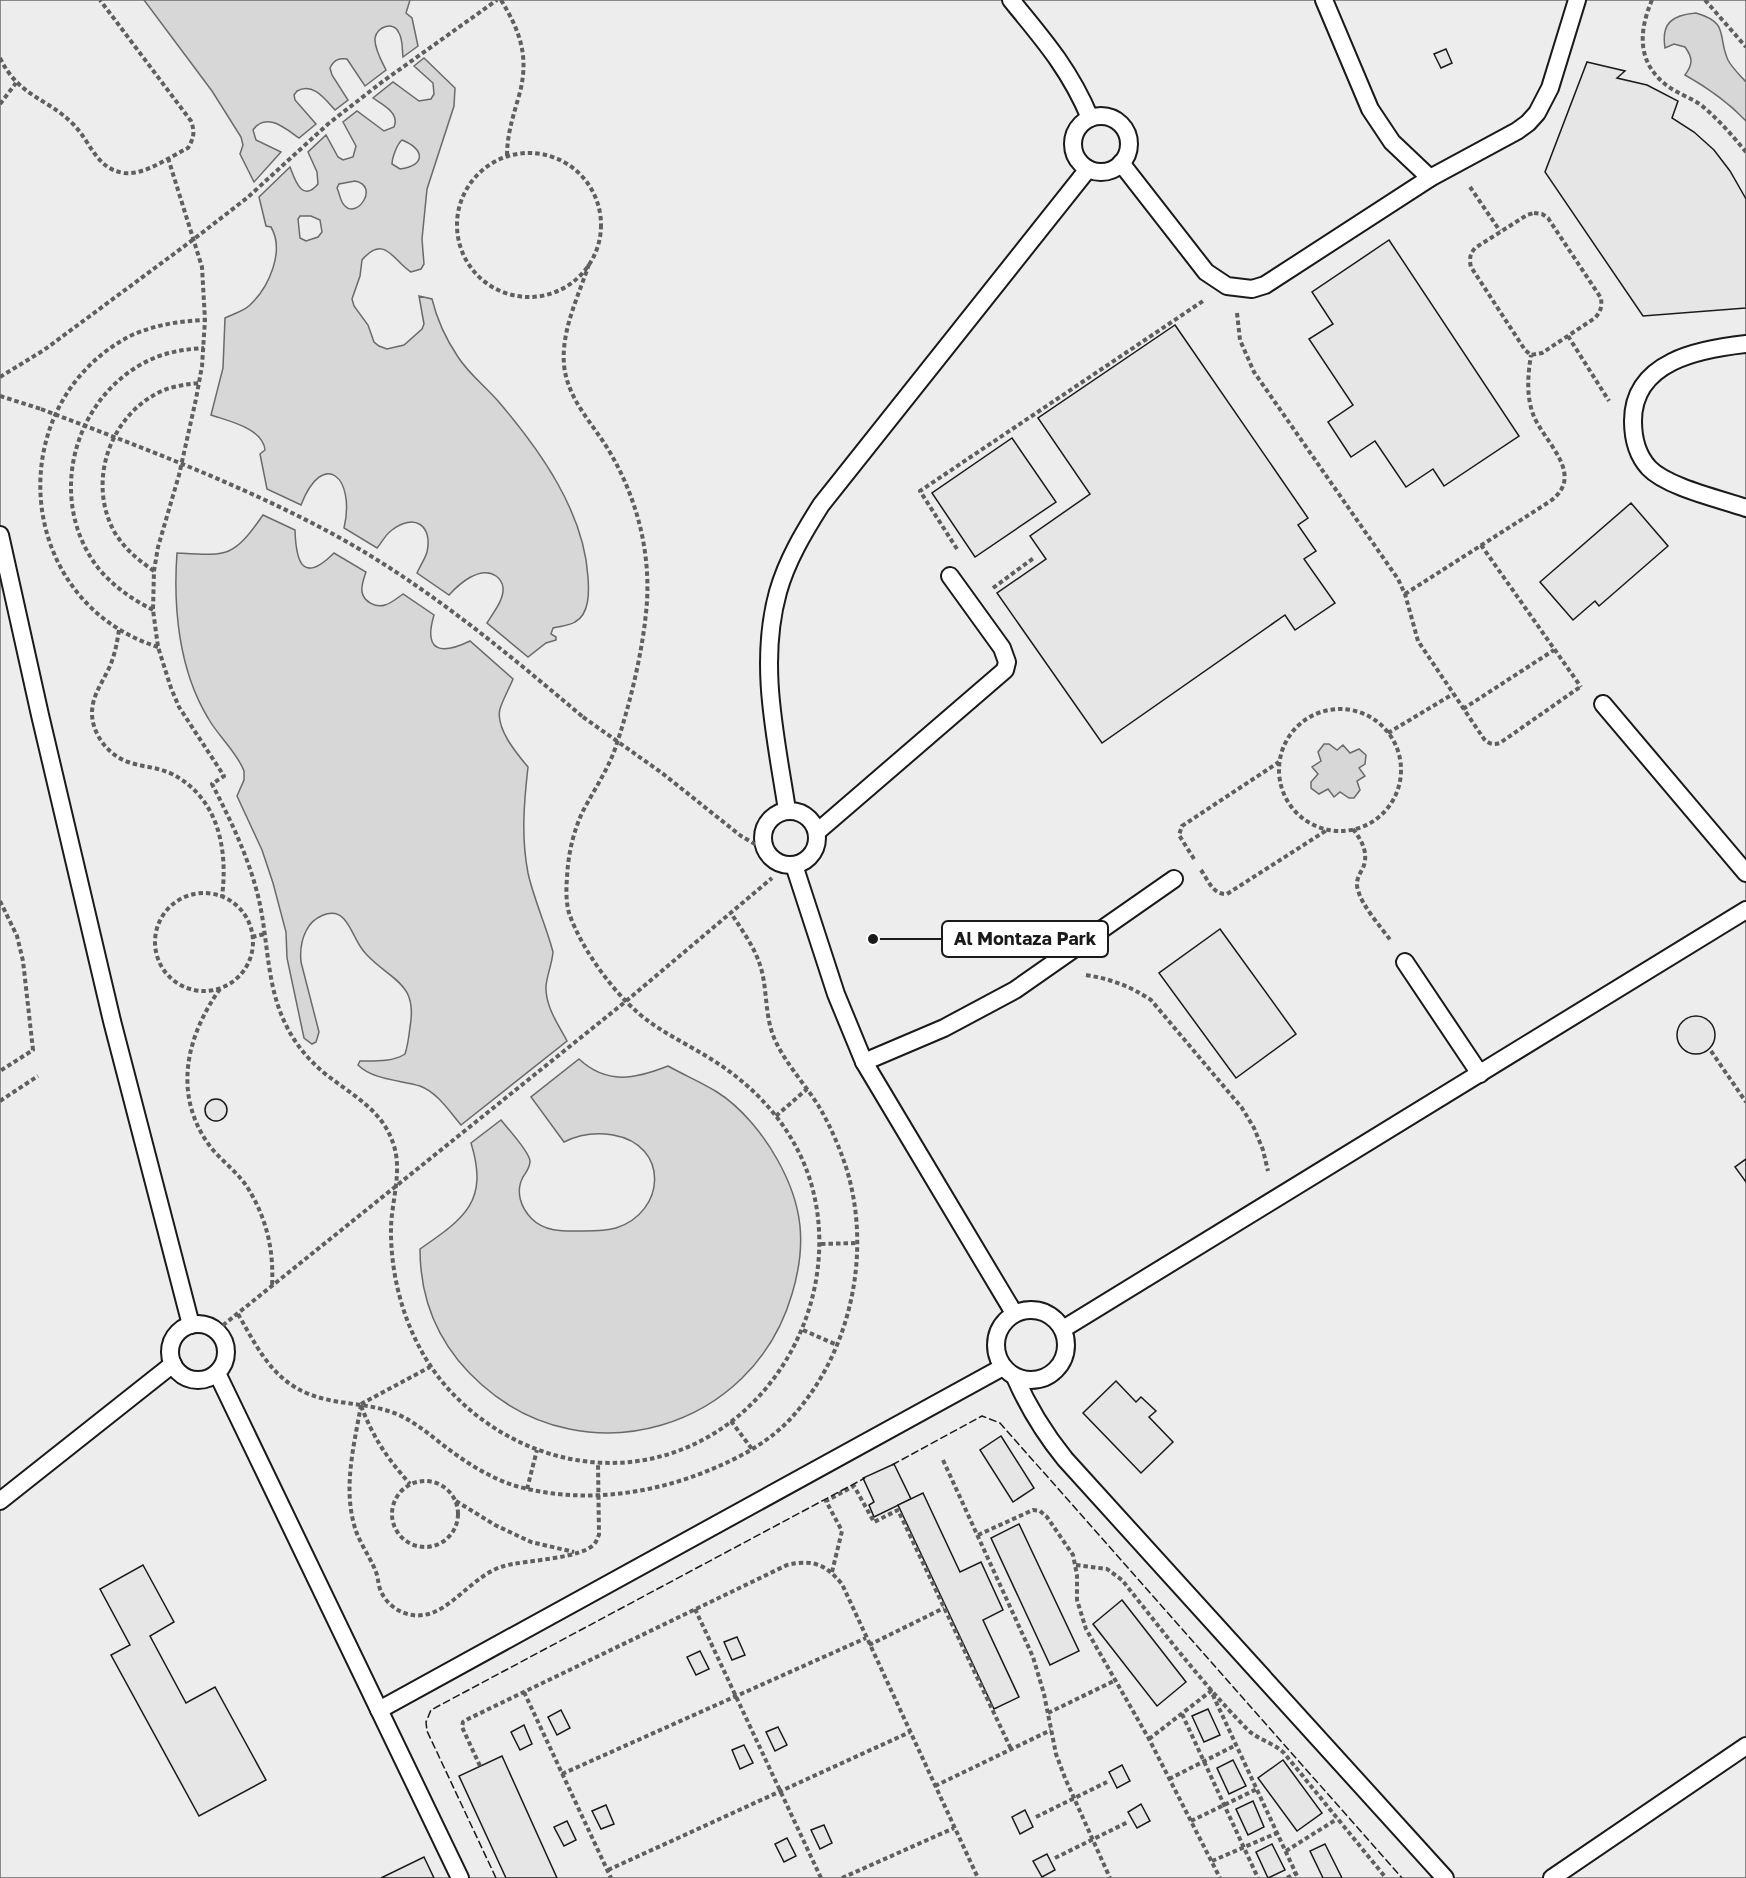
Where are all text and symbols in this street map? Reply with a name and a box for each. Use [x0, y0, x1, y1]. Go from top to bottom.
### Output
callout: Al Montaza Park [942, 921, 1108, 957]
text: Al Montaza Park [954, 927, 1097, 949]

